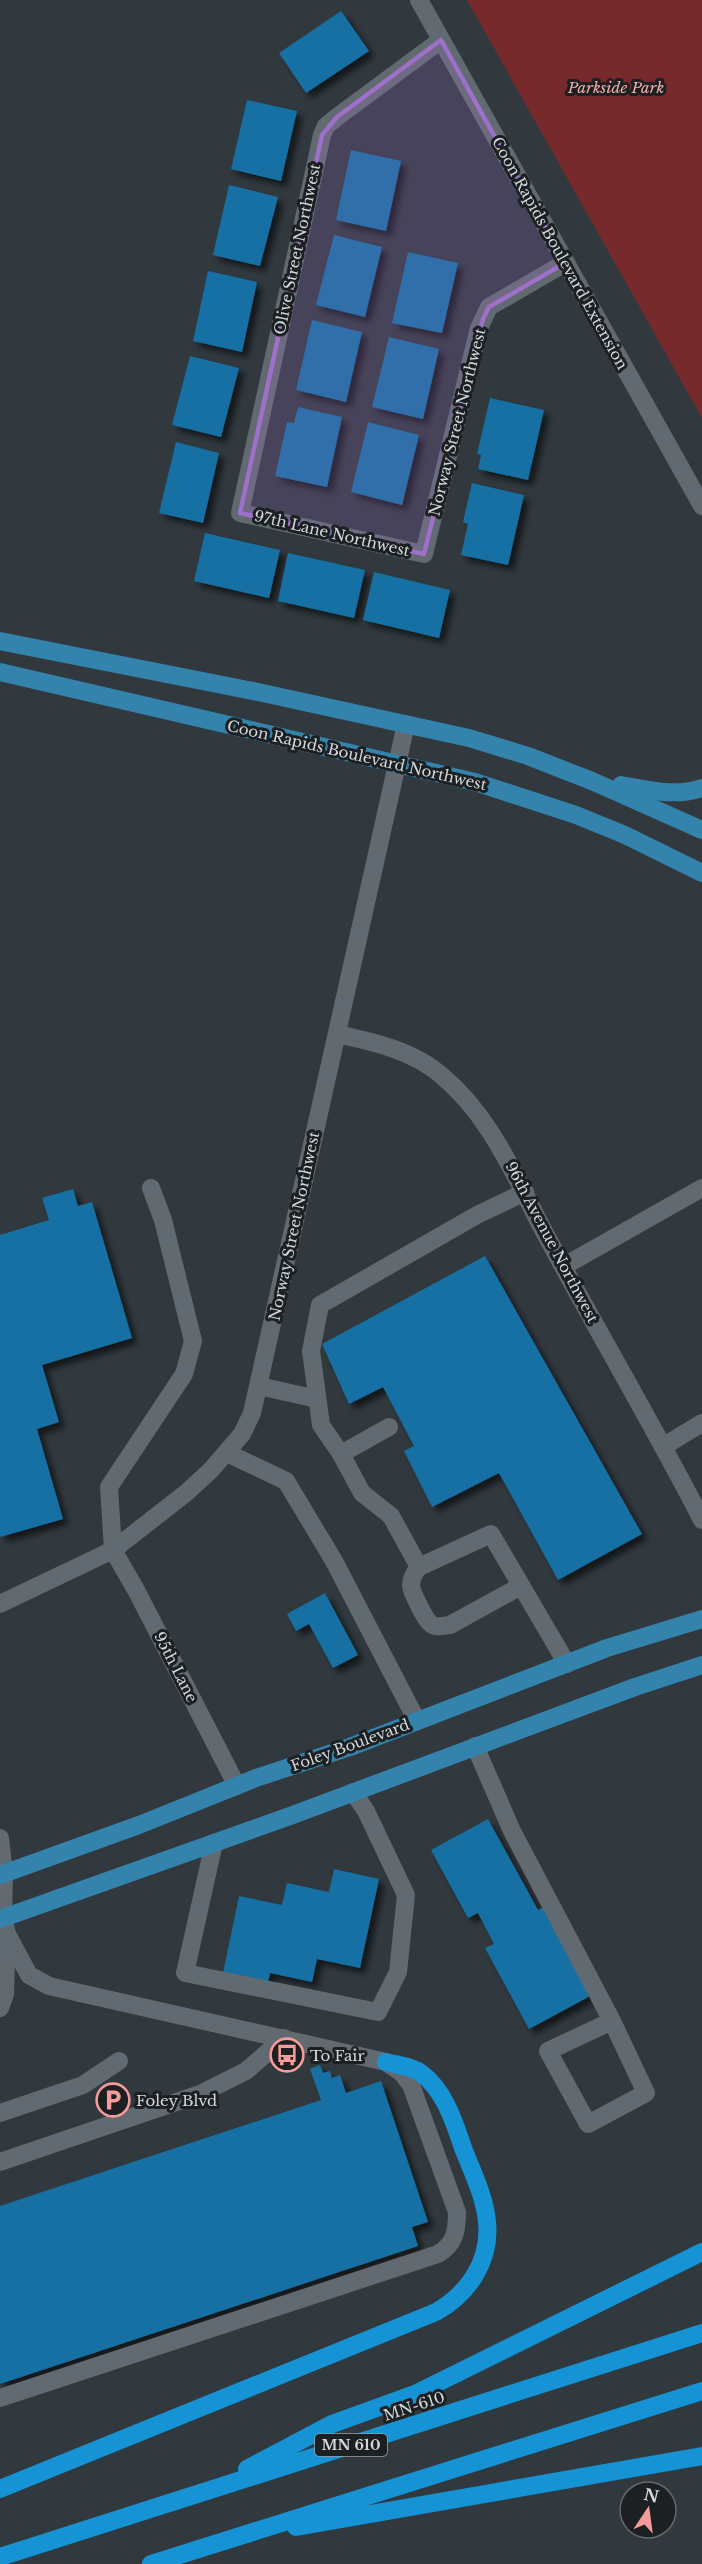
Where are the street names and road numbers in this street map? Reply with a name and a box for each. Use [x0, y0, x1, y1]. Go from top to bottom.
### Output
street label: Coon Rapids Boulevard Extension [488, 133, 632, 373]
street label: Olive Street Northwest [270, 161, 324, 336]
street label: Norway Street Northwest [424, 326, 490, 518]
street label: 97th Lane Northwest [252, 506, 412, 560]
street label: Coon Rapids Boulevard Northwest [225, 716, 489, 794]
street label: Norway Street Northwest [265, 1129, 323, 1322]
street label: 96th Avenue Northwest [501, 1158, 603, 1326]
street label: 95th Lane [150, 1629, 202, 1705]
street label: Foley Boulevard [288, 1715, 412, 1775]
street label: MN-610 [381, 2387, 447, 2425]
road number: MN 610 [315, 2434, 387, 2456]

